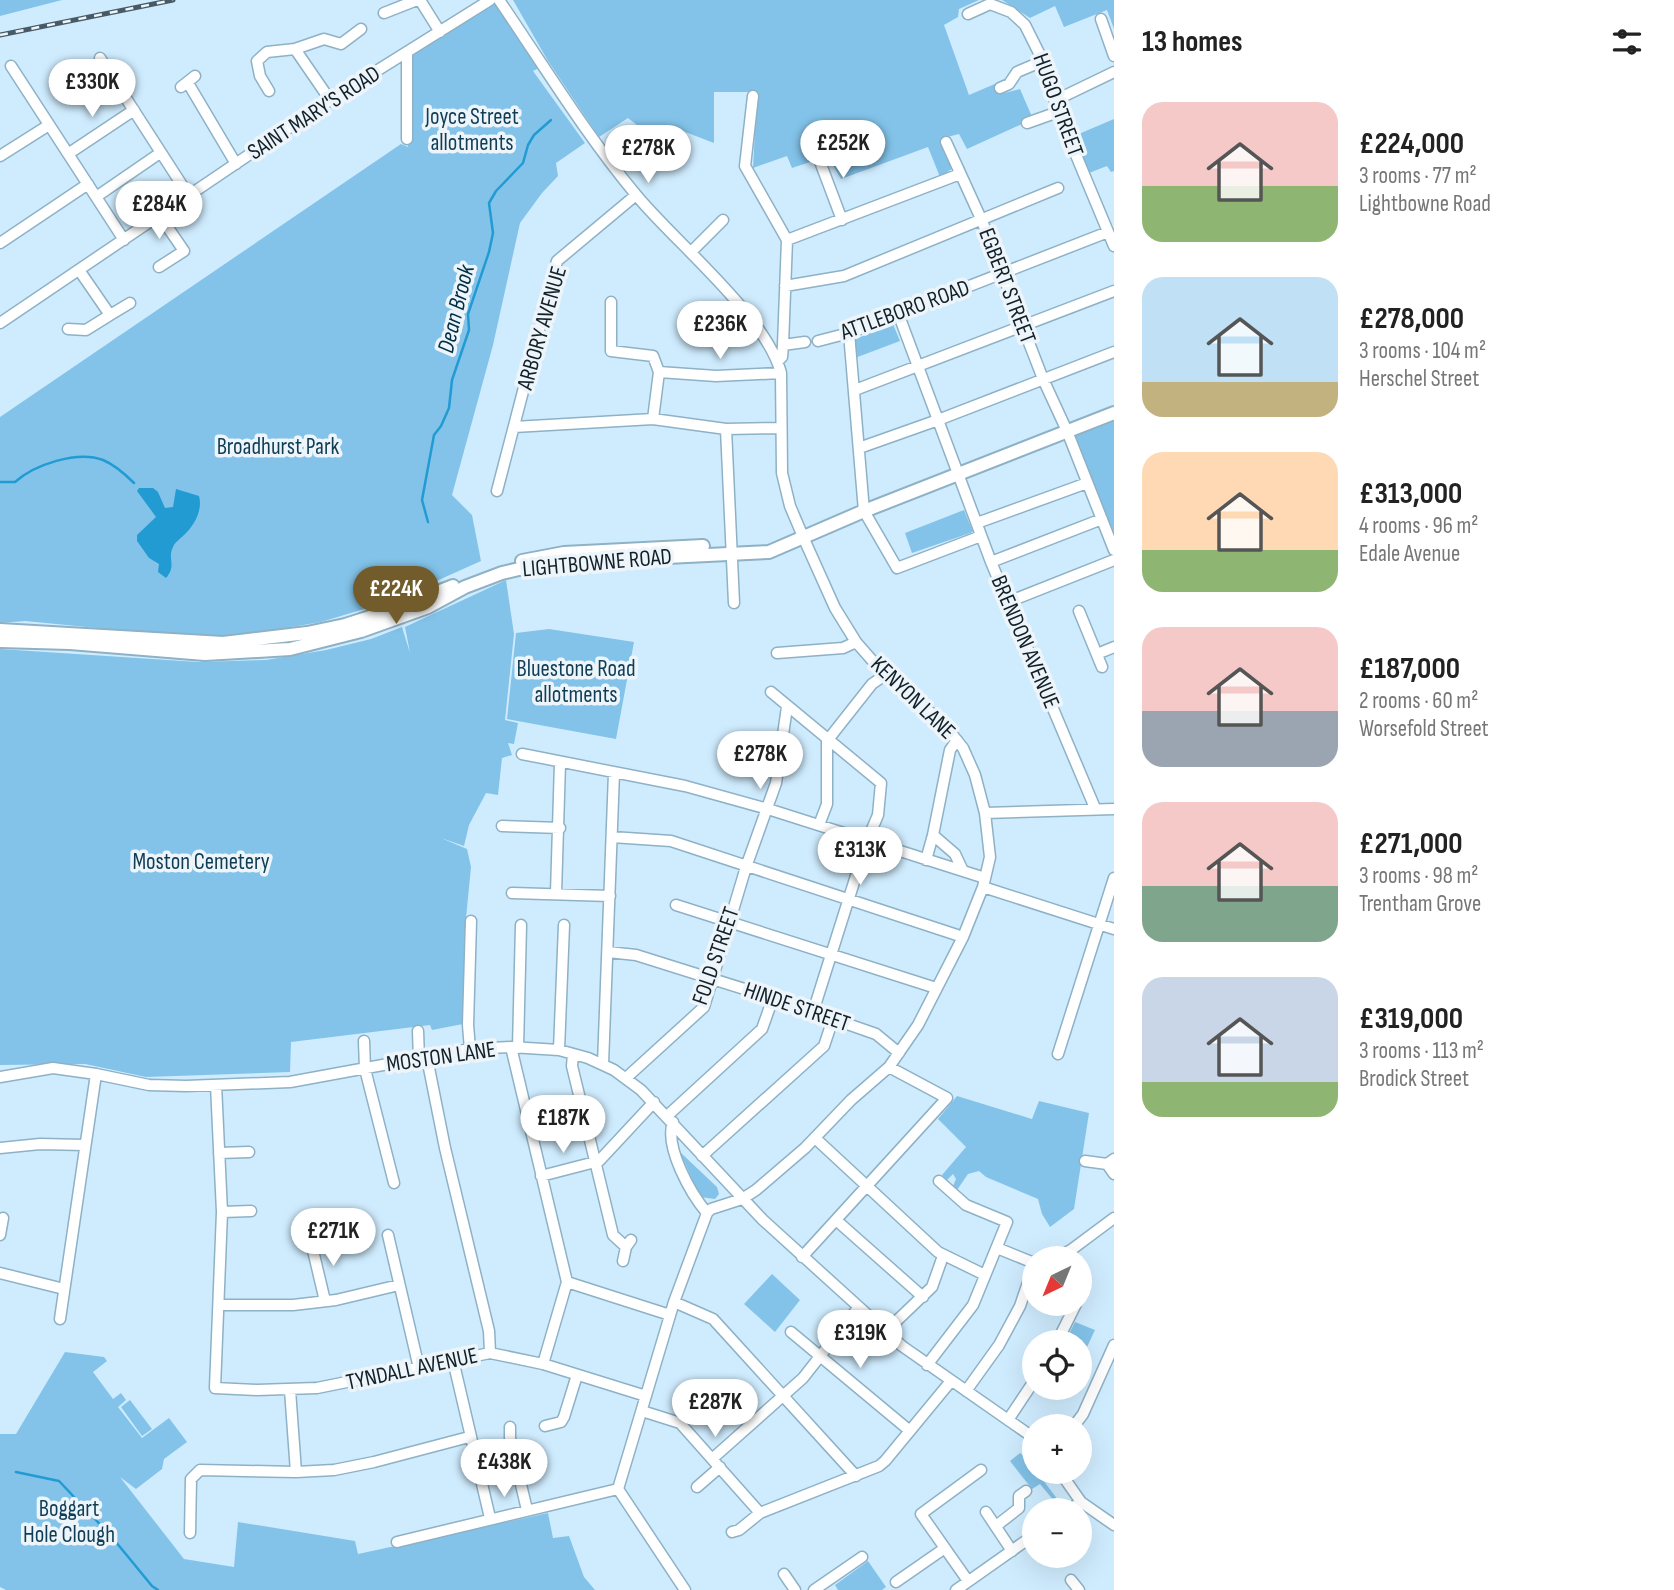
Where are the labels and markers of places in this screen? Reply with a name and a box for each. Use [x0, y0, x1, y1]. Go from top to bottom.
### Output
pin: £330K [43, 60, 141, 119]
pin: £252K [794, 120, 892, 180]
pin: £278K [599, 125, 697, 185]
pin: £284K [110, 182, 208, 241]
pin: £236K [671, 302, 769, 361]
pin: £224K [347, 566, 445, 626]
pin: £278K [711, 732, 809, 791]
pin: £313K [811, 828, 909, 887]
pin: £187K [514, 1096, 612, 1155]
pin: £271K [284, 1208, 382, 1268]
pin: £319K [811, 1310, 909, 1370]
pin: £287K [666, 1380, 764, 1439]
pin: £438K [455, 1440, 553, 1499]

